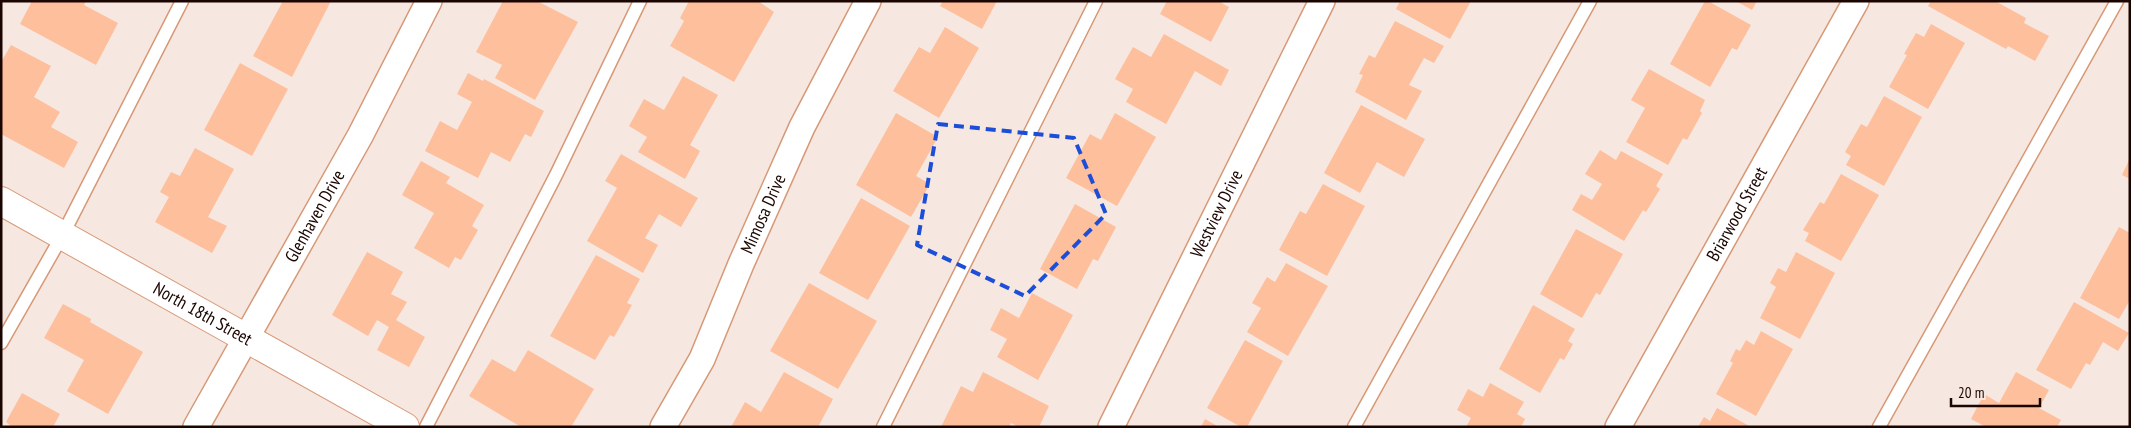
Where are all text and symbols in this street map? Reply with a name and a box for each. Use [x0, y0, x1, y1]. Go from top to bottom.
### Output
street label: Briarwood Street [1701, 163, 1772, 265]
street label: Glenhaven Drive [279, 166, 350, 266]
street label: Westview Drive [1185, 166, 1248, 261]
street label: Mimosa Drive [735, 170, 791, 257]
street label: North 18th Street [149, 277, 256, 350]
scale bar [1951, 376, 2040, 408]
text: 20 m [1958, 383, 1984, 402]

